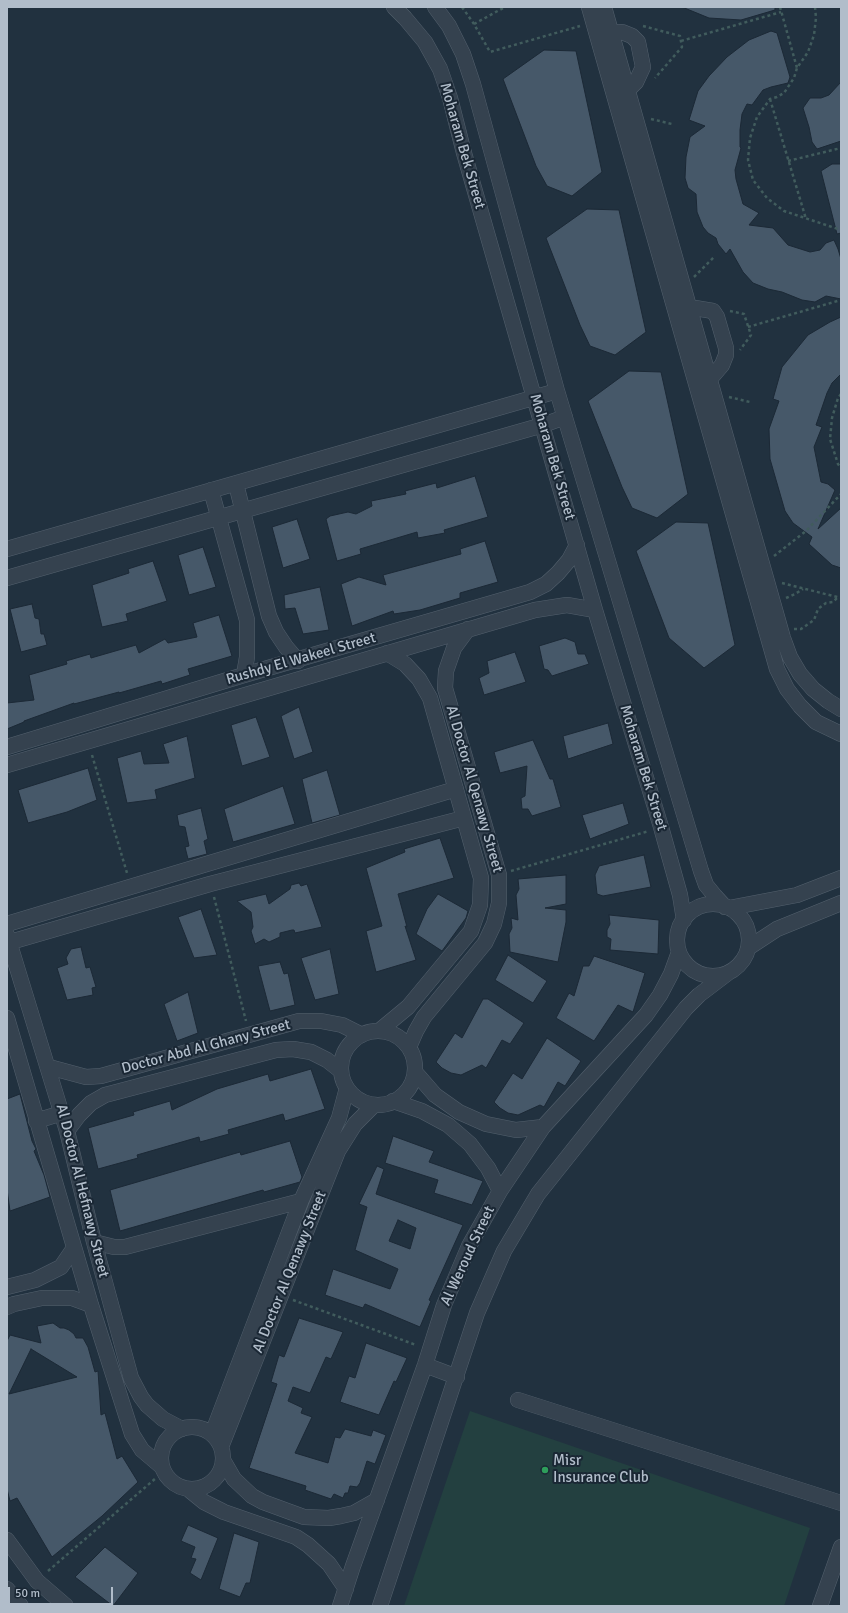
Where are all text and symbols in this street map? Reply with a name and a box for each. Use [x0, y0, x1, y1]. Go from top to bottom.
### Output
street label: Moharam Bek Street [435, 81, 489, 211]
street label: Moharam Bek Street [525, 392, 579, 522]
street label: Rushdy El Wakeel Street [224, 629, 378, 689]
street label: Al Doctor Al Qenawy Street [442, 703, 506, 875]
street label: Moharam Bek Street [615, 703, 671, 833]
street label: Doctor Abd Al Ghany Street [120, 1016, 292, 1078]
street label: Al Doctor Al Hefnawy Street [52, 1102, 112, 1280]
street label: Al Doctor Al Qenawy Street [249, 1188, 331, 1356]
street label: Al Weroud Street [437, 1203, 499, 1309]
place label: Misr Insurance Club [553, 1452, 649, 1487]
marker: Misr Insurance Club [540, 1465, 550, 1475]
scale bar [10, 1579, 115, 1605]
text: 50 m [15, 1586, 40, 1601]

